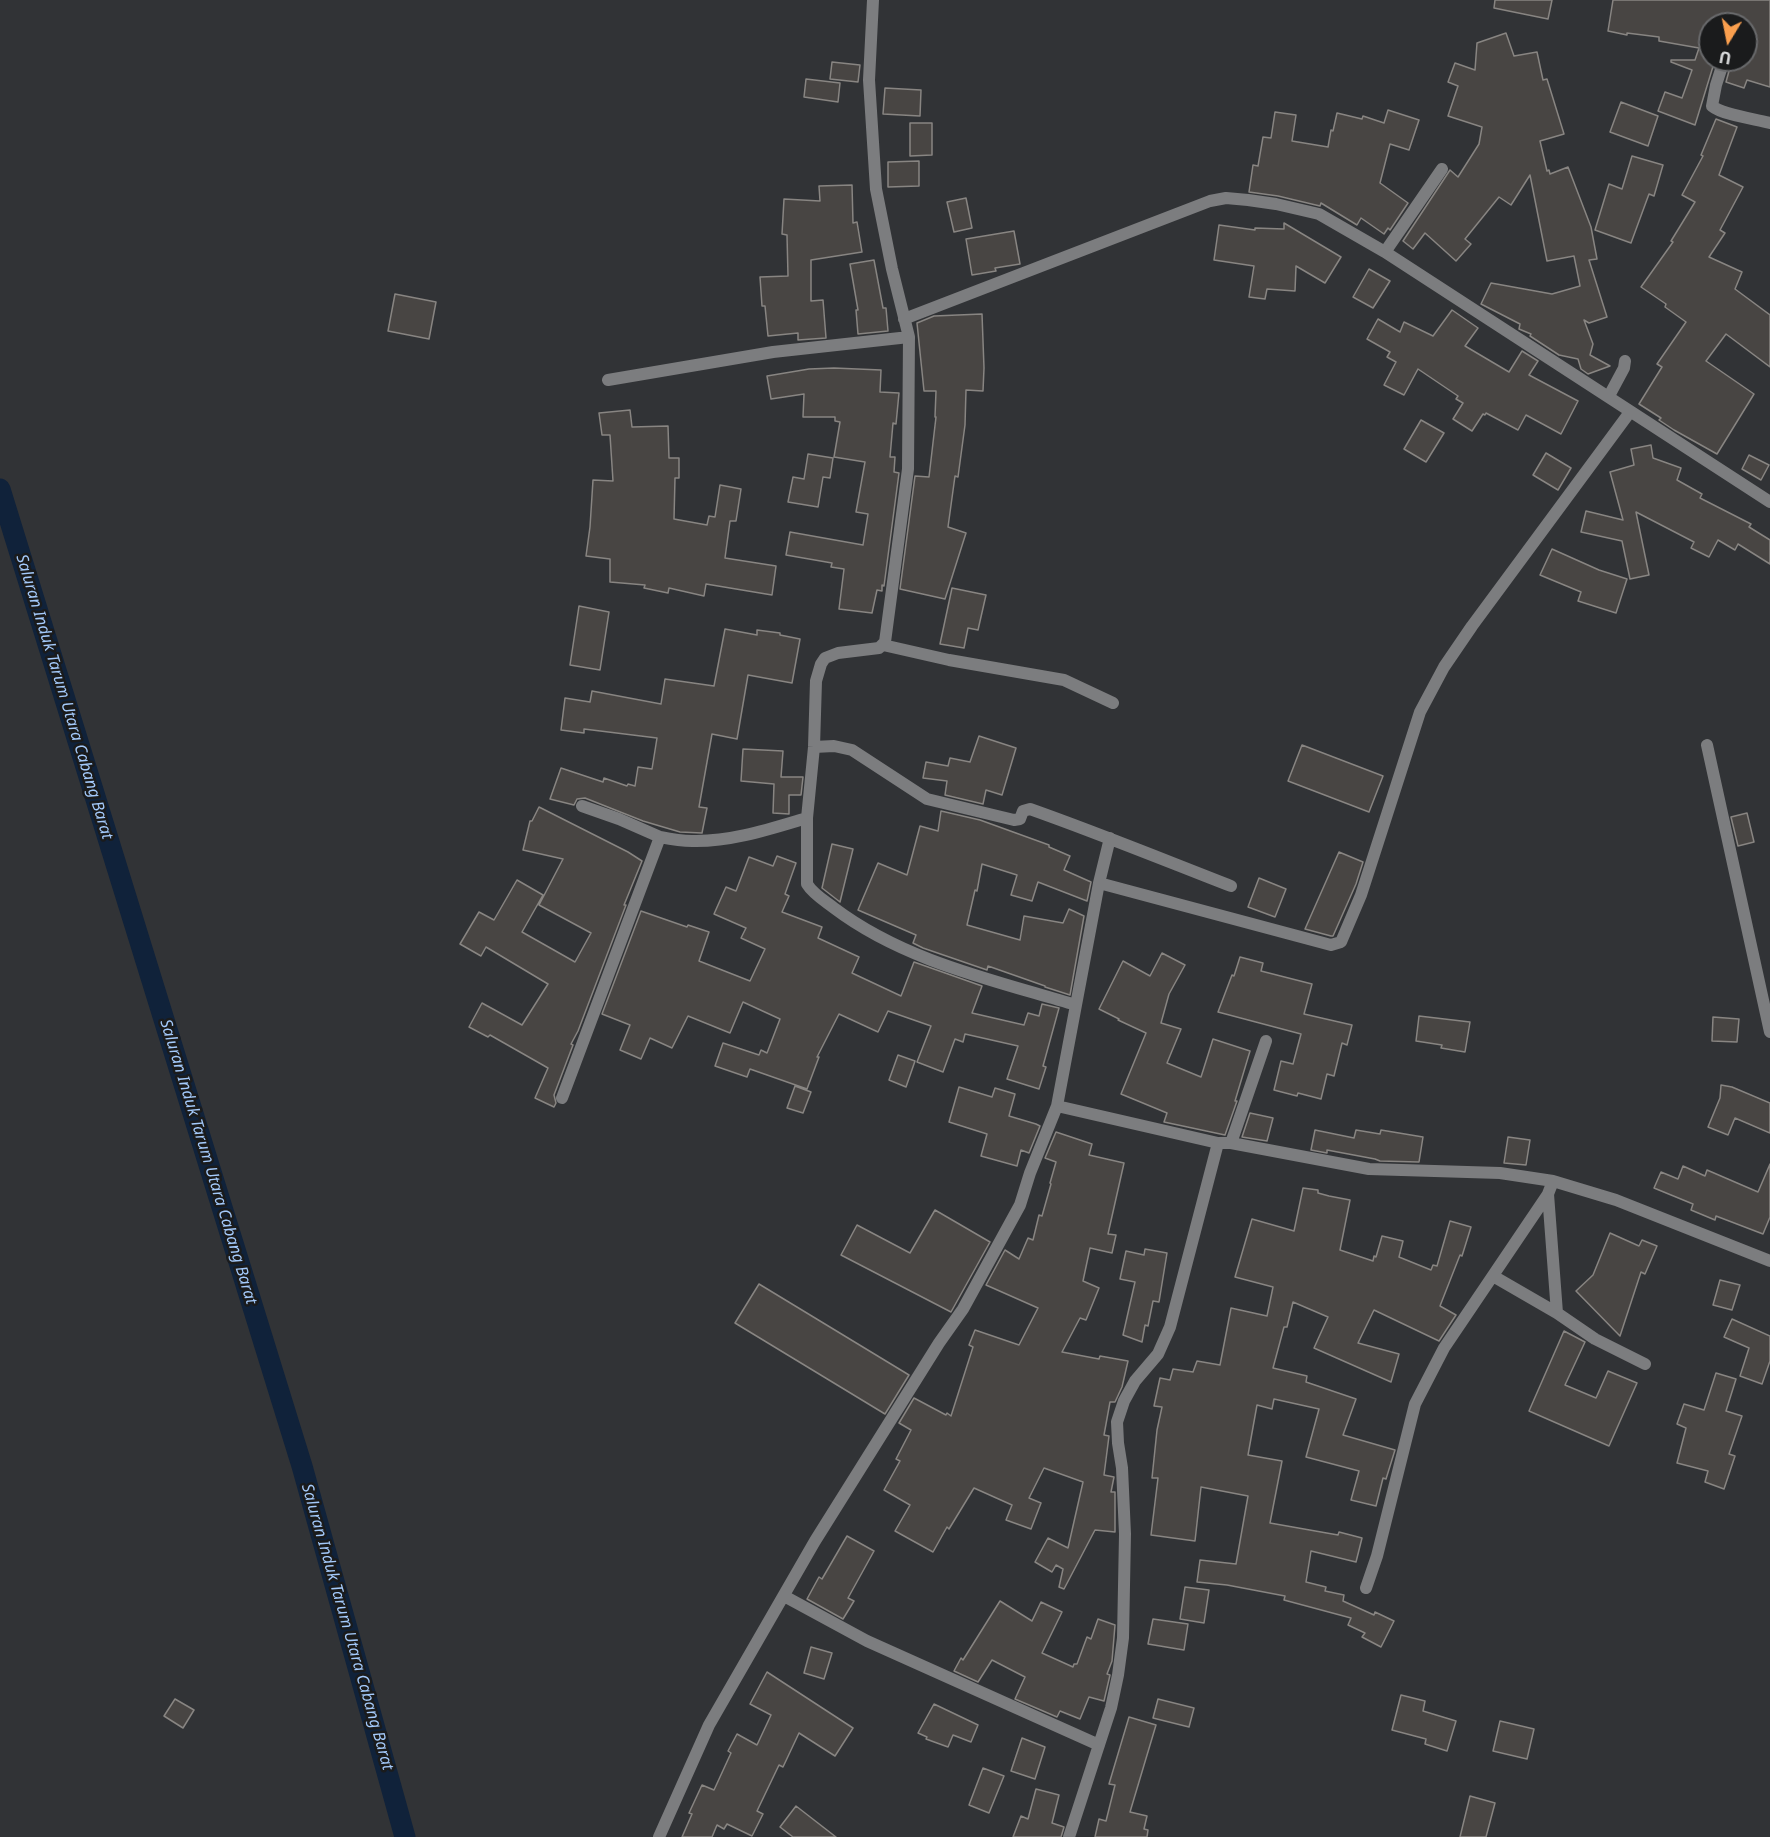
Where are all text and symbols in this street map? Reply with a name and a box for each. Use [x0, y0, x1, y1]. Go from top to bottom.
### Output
north arrow [1698, 12, 1758, 72]
text: U [1717, 46, 1733, 70]
water label: Saluran Induk Tarum Utara Cabang Barat [11, 552, 117, 842]
water label: Saluran Induk Tarum Utara Cabang Barat [155, 1017, 261, 1307]
water label: Saluran Induk Tarum Utara Cabang Barat [297, 1482, 397, 1772]

